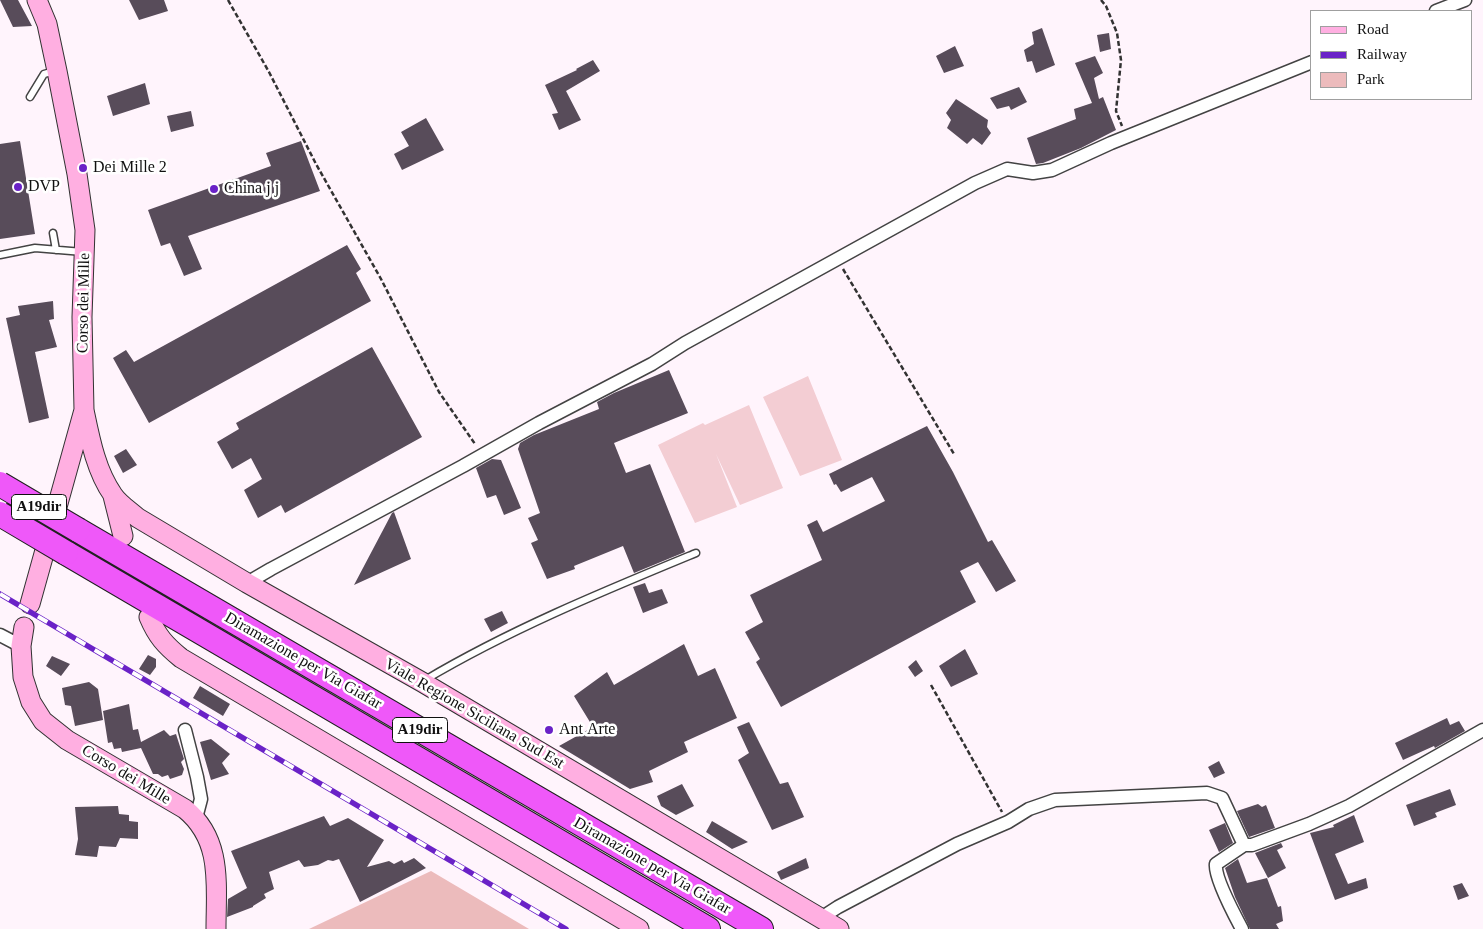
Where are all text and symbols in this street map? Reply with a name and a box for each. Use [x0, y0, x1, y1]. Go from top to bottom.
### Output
legend [1310, 10, 1473, 100]
text: Road [1357, 21, 1389, 37]
text: Railway [1357, 46, 1407, 62]
text: Park [1357, 71, 1385, 87]
place label: Dei Mille 2 [93, 158, 167, 178]
marker: Dei Mille 2 [77, 162, 89, 174]
place label: DVP [28, 177, 60, 197]
place label: China j j [224, 179, 279, 199]
marker: DVP [12, 181, 24, 193]
marker: China j j [208, 183, 220, 195]
street label: Corso dei Mille [74, 253, 94, 353]
road number: A19dir [12, 494, 66, 520]
street label: Diramazione per Via Giafar [221, 608, 385, 714]
street label: Viale Regione Siciliana Sud Est [381, 655, 567, 773]
road number: A19dir [392, 718, 448, 742]
place label: Ant Arte [559, 720, 615, 740]
marker: Ant Arte [543, 724, 555, 736]
street label: Corso dei Mille [78, 741, 174, 809]
street label: Diramazione per Via Giafar [570, 813, 734, 919]

